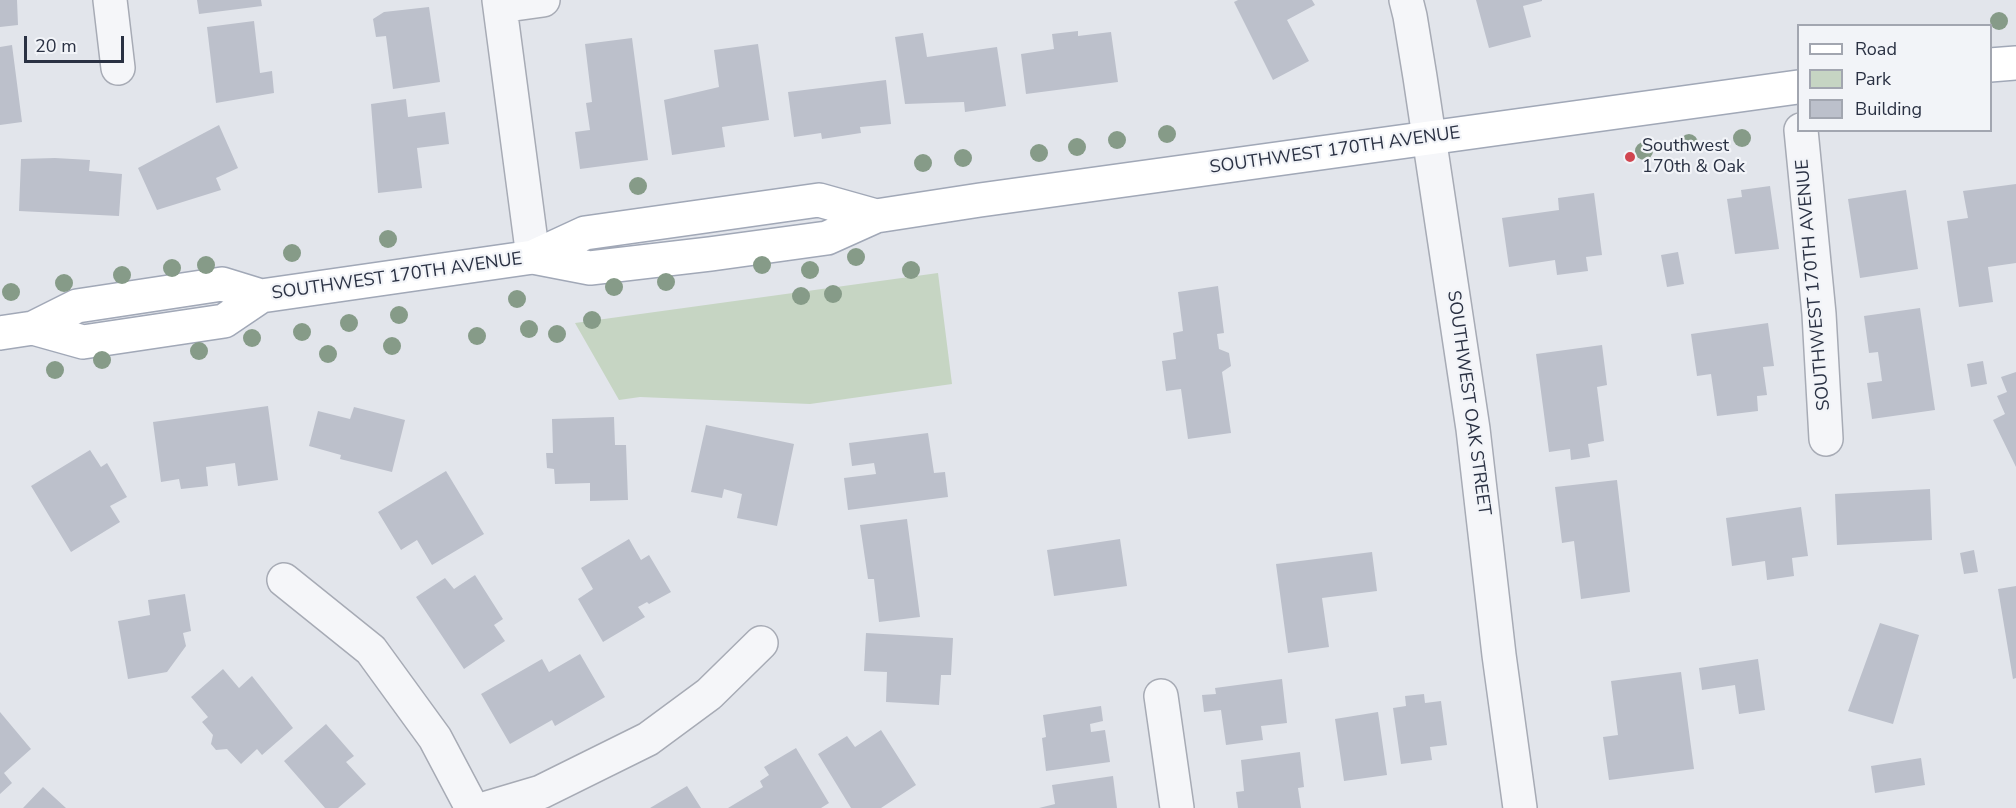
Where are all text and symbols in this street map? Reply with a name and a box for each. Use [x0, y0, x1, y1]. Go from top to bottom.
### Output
scale bar [27, 24, 128, 62]
legend [1797, 24, 1992, 132]
text: 20 m [35, 34, 77, 58]
text: Road [1855, 37, 1897, 61]
text: Park [1855, 67, 1891, 91]
text: Building [1855, 97, 1922, 121]
street label: SOUTHWEST 170TH AVENUE [1209, 123, 1461, 179]
place label: Southwest 170th & Oak [1642, 136, 1745, 178]
marker: Southwest 170th & Oak [1623, 150, 1637, 164]
street label: SOUTHWEST 170TH AVENUE [1792, 158, 1836, 412]
street label: SOUTHWEST 170TH AVENUE [271, 249, 523, 305]
street label: SOUTHWEST OAK STREET [1442, 289, 1494, 517]

